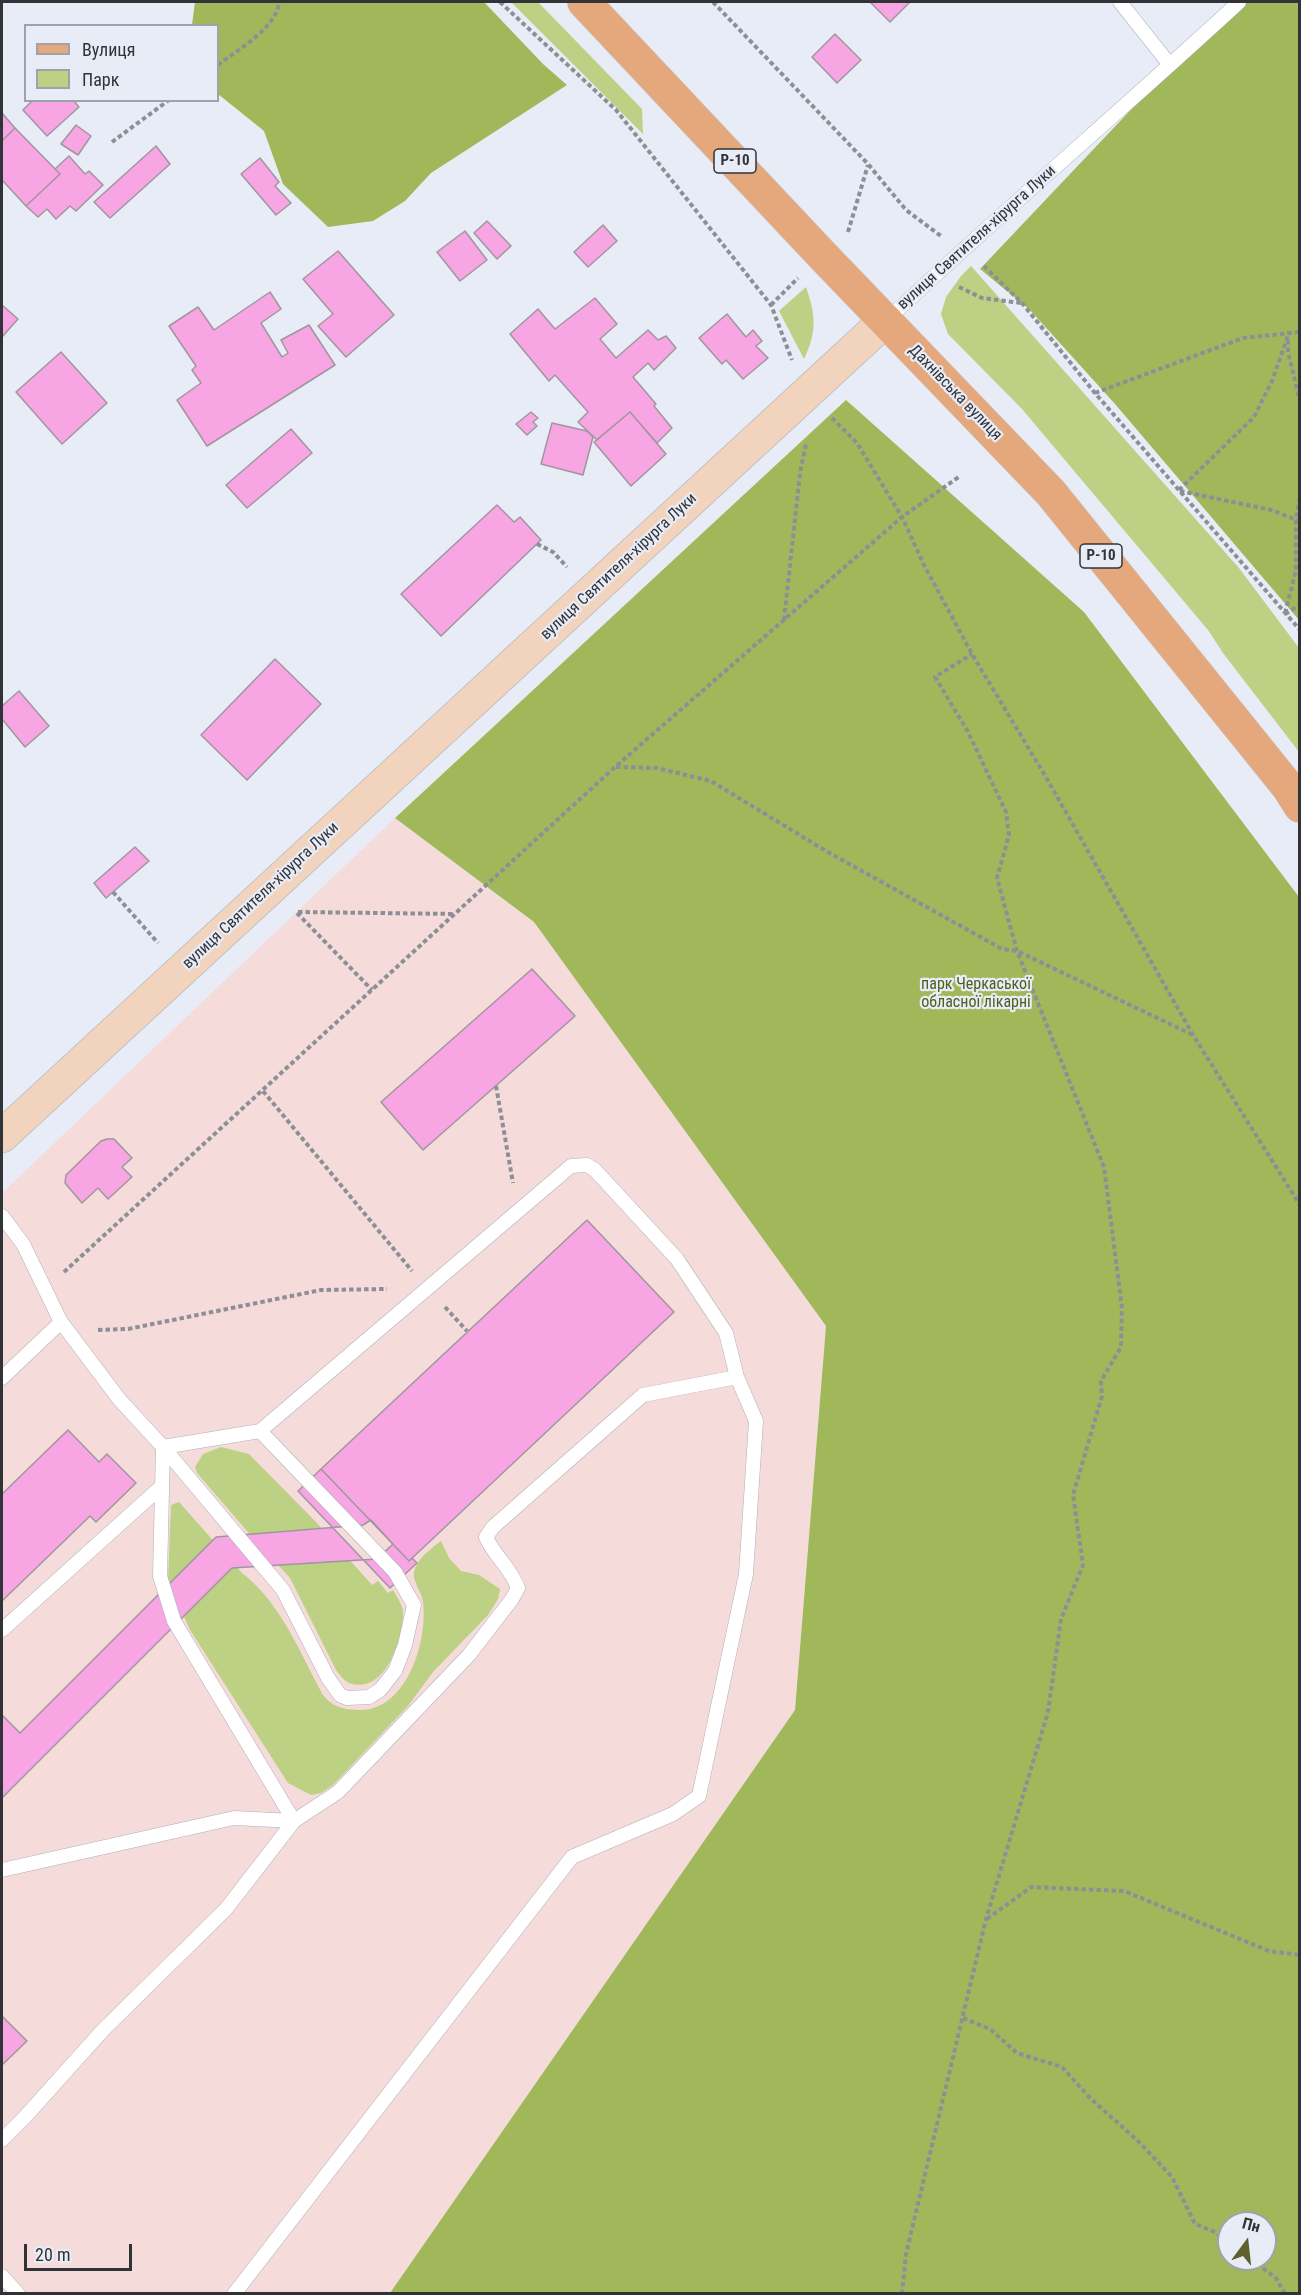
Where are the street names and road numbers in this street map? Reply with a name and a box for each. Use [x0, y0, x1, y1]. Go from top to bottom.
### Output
road number: Р-10 [714, 149, 756, 173]
street label: вулиця Святителя-хірурга Луки [894, 162, 1060, 314]
street label: Дахнівська вулиця [904, 341, 1006, 445]
street label: вулиця Святителя-хірурга Луки [537, 490, 701, 644]
road number: Р-10 [1080, 544, 1122, 568]
street label: вулиця Святителя-хірурга Луки [179, 819, 343, 973]

